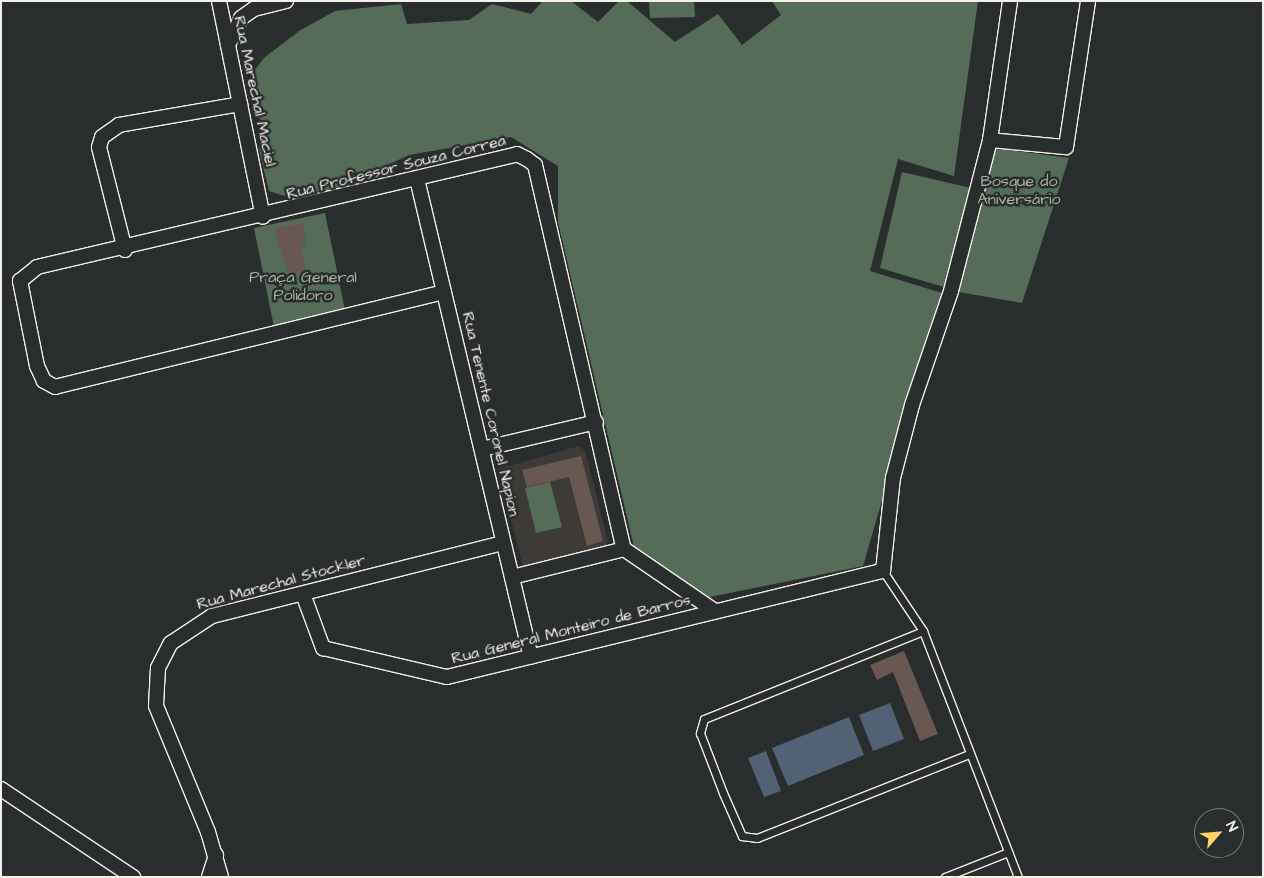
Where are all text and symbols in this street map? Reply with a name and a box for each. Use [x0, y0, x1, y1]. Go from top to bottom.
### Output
street label: Rua Marechal Maciel [230, 14, 280, 168]
street label: Rua Professor Souza Correa [284, 130, 508, 204]
park label: Bosque do Aniversário [978, 171, 1060, 209]
park label: Praça General Polidoro [249, 267, 357, 305]
street label: Rua Tenente Coronel Napion [458, 310, 524, 518]
street label: Rua Marechal Stockler [195, 550, 367, 614]
street label: Rua General Monteiro de Barros [449, 590, 693, 668]
north arrow [1194, 808, 1244, 858]
text: N [1221, 818, 1242, 835]

